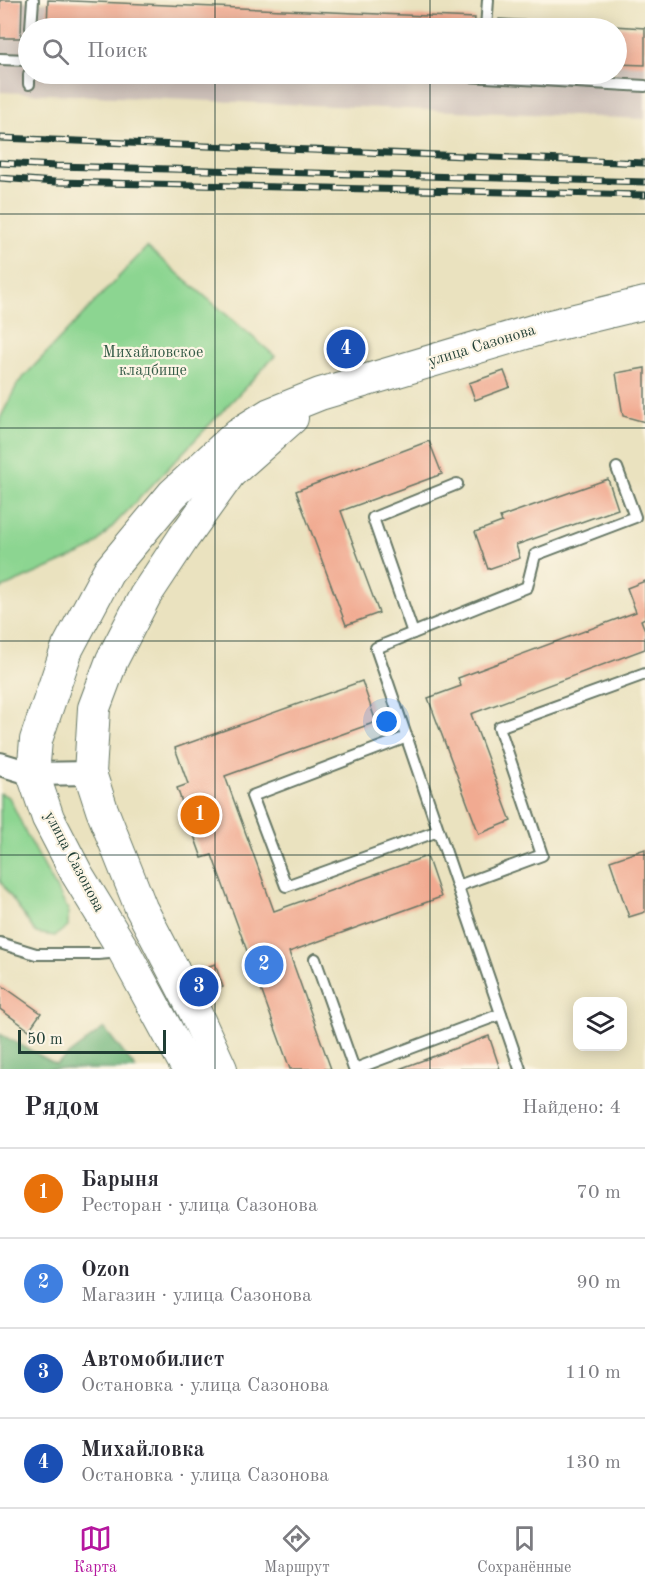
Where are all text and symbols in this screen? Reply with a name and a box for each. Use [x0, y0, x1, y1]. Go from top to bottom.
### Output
search box [18, 18, 627, 84]
icon: search [39, 35, 72, 68]
text: Поиск [87, 40, 148, 62]
street label: улица Сазонова [426, 322, 538, 370]
pin: 4 [326, 326, 366, 372]
park label: Михайловское кладбище [103, 345, 203, 379]
your location [372, 707, 401, 736]
pin: 1 [180, 792, 220, 838]
street label: улица Сазонова [41, 809, 107, 915]
pin: 2 [244, 942, 284, 988]
pin: 3 [180, 964, 218, 1010]
map controls [573, 997, 627, 1051]
button: layers [573, 997, 627, 1051]
scale bar [18, 1027, 166, 1054]
text: 50 m [27, 1032, 63, 1048]
text: Рядом [24, 1095, 99, 1121]
text: Найдено: 4 [522, 1098, 621, 1118]
text: Барыня [81, 1169, 159, 1191]
text: 1 [38, 1183, 49, 1203]
text: 70 m [576, 1183, 621, 1203]
text: Ресторан · улица Сазонова [81, 1196, 318, 1216]
text: Ozon [81, 1259, 130, 1281]
text: 2 [38, 1273, 49, 1293]
text: 90 m [576, 1273, 621, 1293]
text: Магазин · улица Сазонова [81, 1286, 312, 1306]
text: Автомобилист [81, 1349, 224, 1371]
text: 3 [38, 1363, 49, 1383]
text: 110 m [565, 1363, 621, 1383]
text: Остановка · улица Сазонова [81, 1376, 329, 1396]
text: Михайловка [81, 1439, 205, 1461]
text: 4 [38, 1453, 49, 1473]
text: 130 m [565, 1453, 621, 1473]
text: Остановка · улица Сазонова [81, 1466, 329, 1486]
tab: Карта [74, 1522, 117, 1578]
tab: Маршрут [264, 1522, 330, 1578]
tab: Сохранённые [477, 1522, 571, 1578]

